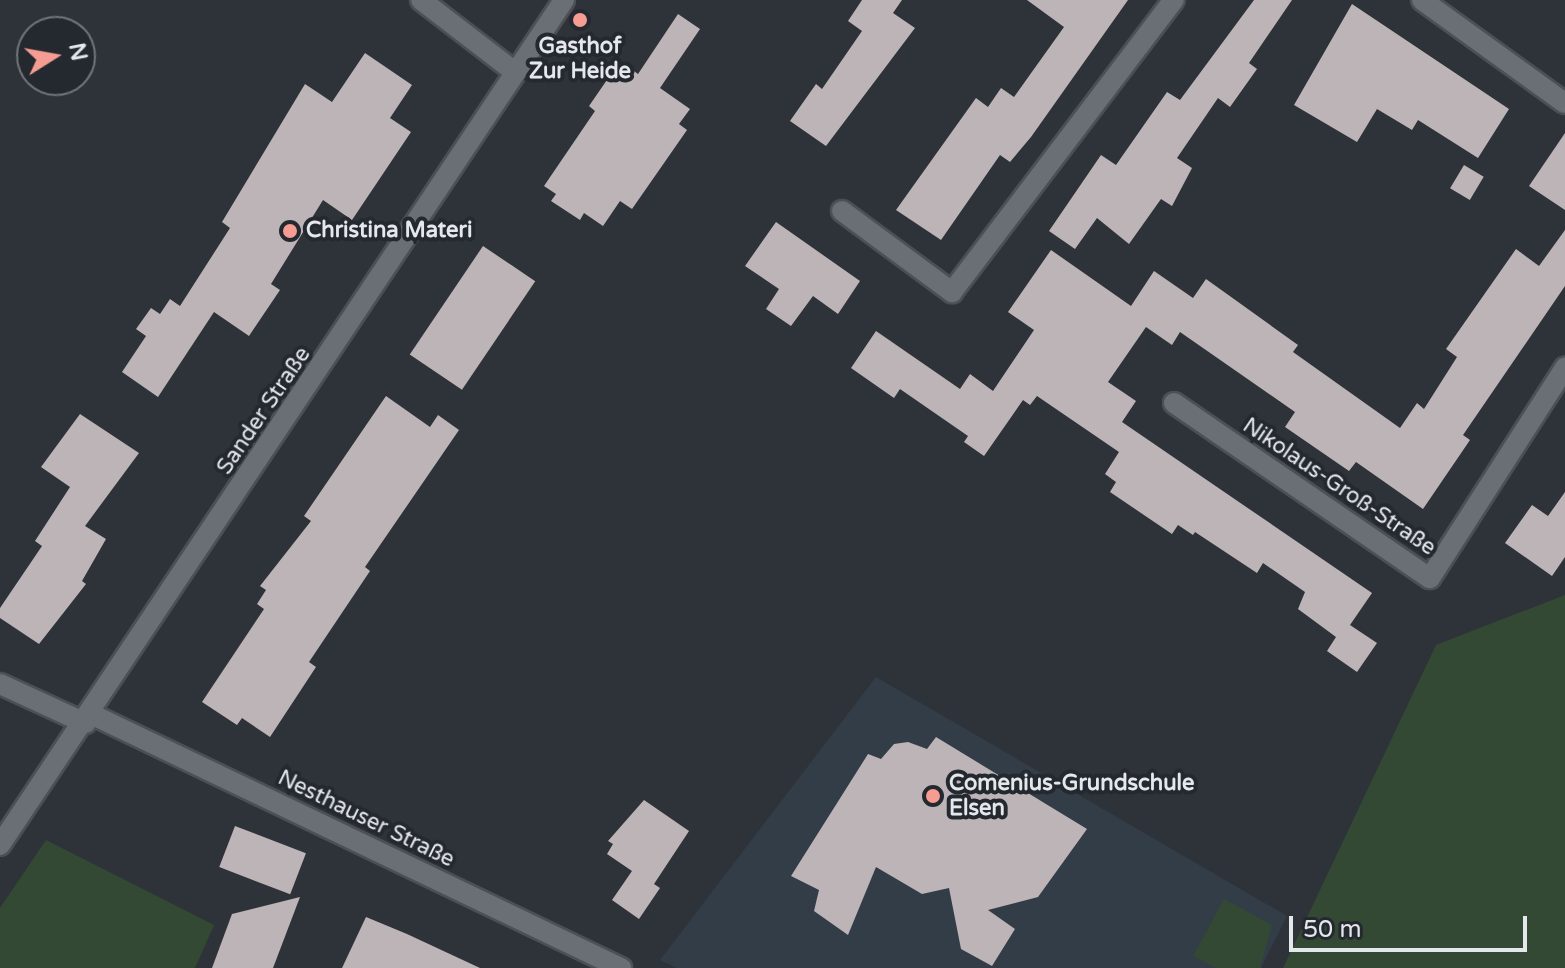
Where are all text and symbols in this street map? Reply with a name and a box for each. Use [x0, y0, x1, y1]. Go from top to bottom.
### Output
marker: Gasthof Zur Heide [571, 11, 589, 29]
north arrow [16, 16, 96, 96]
place label: Gasthof Zur Heide [529, 33, 631, 84]
text: N [63, 41, 92, 63]
place label: Christina Materi [306, 218, 472, 244]
marker: Christina Materi [281, 222, 299, 240]
street label: Sander Straße [212, 342, 316, 480]
street label: Nikolaus-Groß-Straße [1238, 413, 1440, 561]
street label: Nesthauser Straße [273, 765, 459, 873]
place label: Comenius-Grundschule Elsen [949, 770, 1194, 822]
marker: Comenius-Grundschule Elsen [924, 787, 942, 805]
scale bar [1293, 900, 1531, 950]
text: 50 m [1303, 915, 1361, 944]

